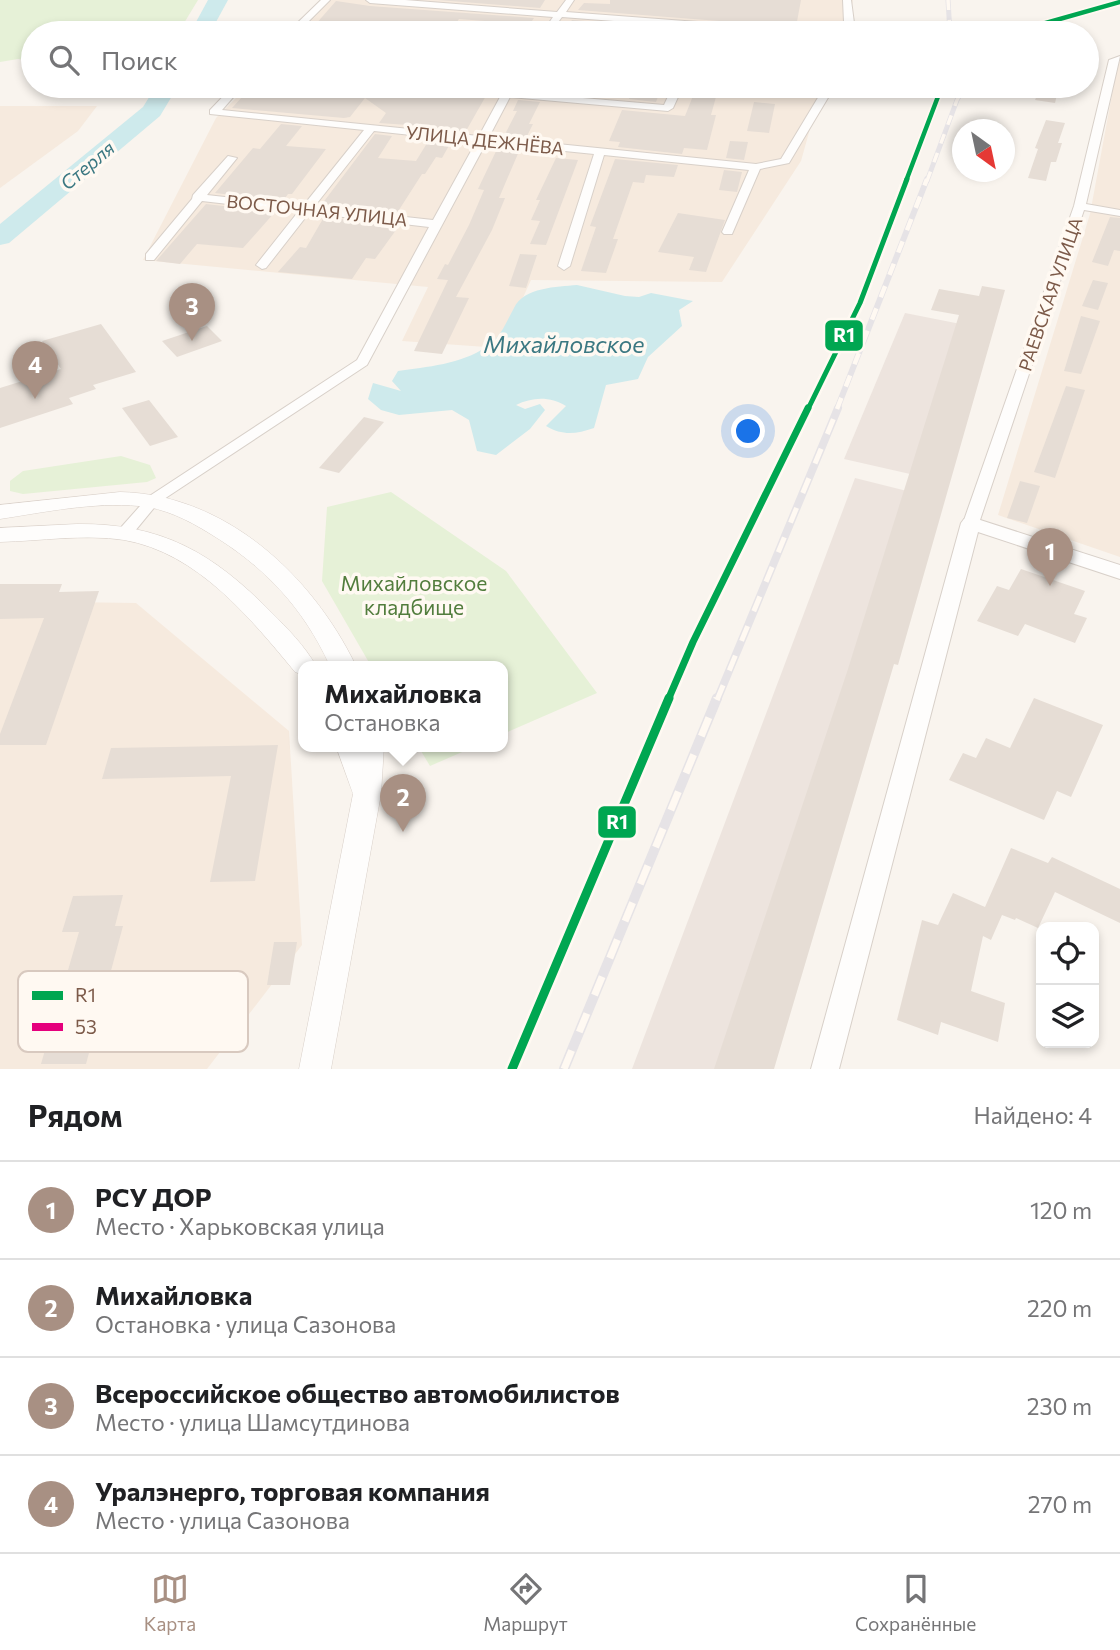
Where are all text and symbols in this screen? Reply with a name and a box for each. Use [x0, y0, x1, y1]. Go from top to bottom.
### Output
search box [21, 21, 1099, 98]
icon: search [45, 41, 83, 79]
text: Поиск [101, 44, 178, 75]
north arrow [952, 119, 1015, 182]
street label: УЛИЦА ДЕЖНЁВА [405, 121, 565, 159]
water label: Стерля [55, 136, 119, 194]
street label: ВОСТОЧНАЯ УЛИЦА [226, 190, 408, 230]
street label: РАЕВСКАЯ УЛИЦА [1013, 214, 1087, 374]
pin: 3 [169, 283, 215, 341]
line badge: R1 [824, 319, 864, 352]
text: R1 [833, 323, 855, 346]
water label: Михайловское [484, 330, 644, 358]
pin: 4 [12, 341, 58, 399]
your location [731, 414, 765, 448]
pin: 1 [1027, 528, 1073, 586]
park label: Михайловское кладбище [341, 570, 487, 619]
popup [298, 661, 508, 752]
text: Михайловка [324, 677, 482, 708]
text: Остановка [324, 708, 441, 736]
pin: 2 [380, 774, 426, 832]
line badge: R1 [597, 805, 637, 839]
text: R1 [606, 810, 628, 833]
map controls [1036, 922, 1099, 1048]
button: locate [1036, 922, 1099, 985]
legend [18, 971, 248, 1052]
text: R1 [75, 983, 96, 1006]
button: layers [1036, 985, 1099, 1048]
text: 53 [75, 1015, 97, 1038]
text: Рядом [28, 1096, 122, 1133]
text: Найдено: 4 [974, 1101, 1092, 1129]
text: РСУ ДОР [95, 1181, 212, 1212]
text: 1 [46, 1196, 56, 1224]
text: 120 m [1030, 1196, 1092, 1224]
text: Место · Харьковская улица [95, 1212, 385, 1240]
text: Михайловка [95, 1279, 252, 1310]
text: 2 [44, 1294, 58, 1322]
text: 220 m [1027, 1294, 1092, 1322]
text: Остановка · улица Сазонова [95, 1310, 396, 1338]
text: Всероссийское общество автомобилистов [95, 1377, 620, 1408]
text: 3 [44, 1392, 58, 1420]
text: 230 m [1027, 1392, 1092, 1420]
text: Место · улица Шамсутдинова [95, 1408, 410, 1436]
text: Уралэнерго, торговая компания [95, 1475, 490, 1506]
text: 4 [44, 1490, 58, 1518]
text: 270 m [1028, 1490, 1092, 1518]
text: Место · улица Сазонова [95, 1506, 350, 1534]
tab: Карта [144, 1570, 196, 1635]
tab: Маршрут [483, 1570, 568, 1635]
tab: Сохранённые [855, 1570, 976, 1635]

